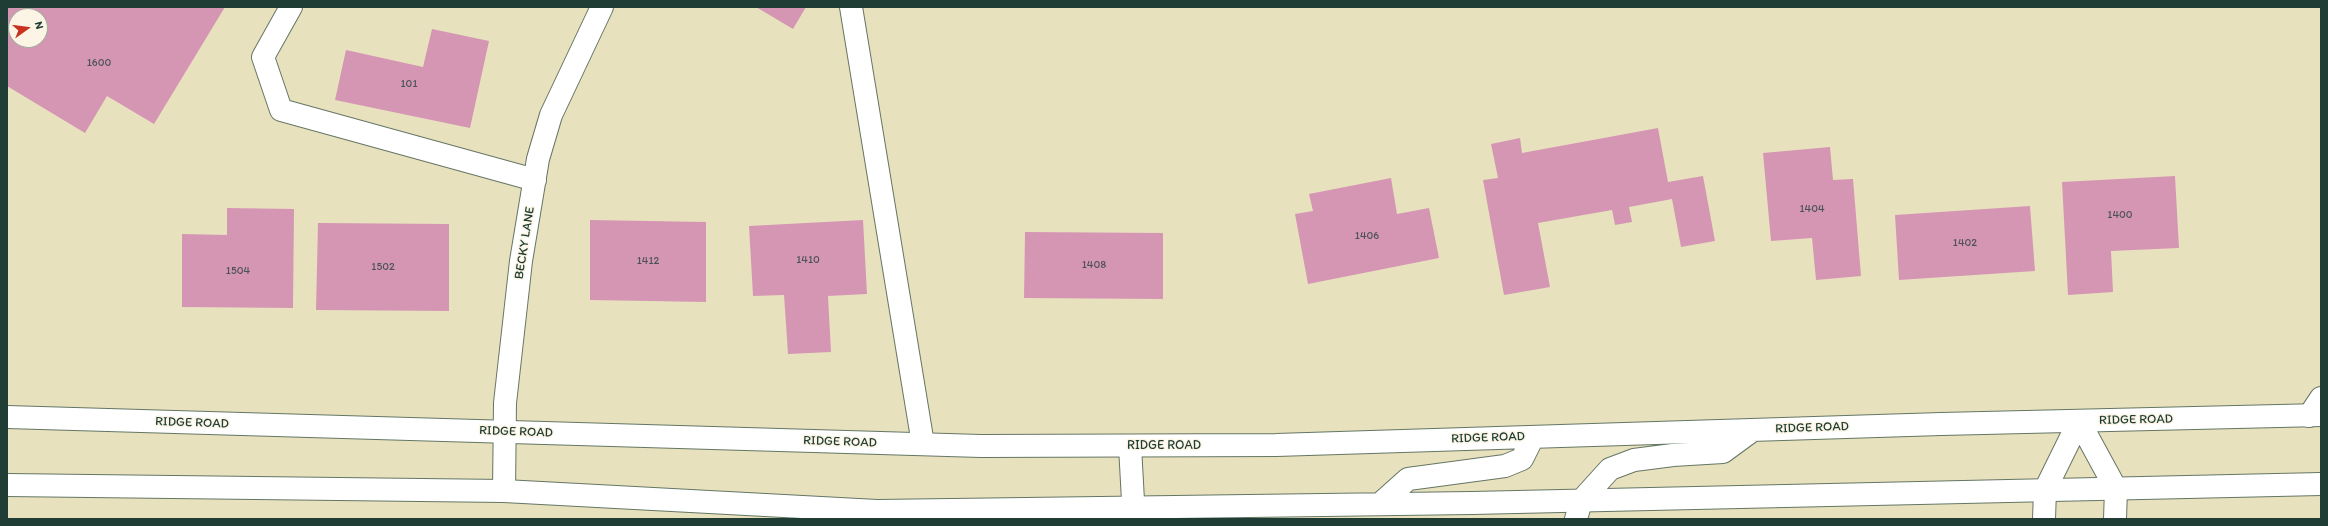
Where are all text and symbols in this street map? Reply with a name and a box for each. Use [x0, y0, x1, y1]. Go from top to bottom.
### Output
north arrow [8, 8, 48, 48]
text: N [32, 20, 46, 30]
house number: 1600 [87, 56, 111, 70]
house number: 101 [401, 77, 417, 91]
house number: 1404 [1799, 202, 1825, 216]
street label: BECKY LANE [512, 205, 538, 281]
house number: 1400 [2107, 208, 2133, 222]
house number: 1406 [1355, 229, 1379, 243]
house number: 1402 [1953, 236, 1977, 250]
house number: 1410 [796, 253, 820, 267]
house number: 1412 [637, 254, 659, 268]
house number: 1408 [1082, 258, 1106, 272]
house number: 1502 [371, 260, 395, 274]
house number: 1504 [226, 264, 250, 278]
street label: RIDGE ROAD [2099, 412, 2173, 428]
street label: RIDGE ROAD [155, 414, 229, 432]
street label: RIDGE ROAD [1775, 419, 1849, 437]
street label: RIDGE ROAD [479, 423, 553, 441]
street label: RIDGE ROAD [1451, 429, 1525, 447]
street label: RIDGE ROAD [803, 433, 877, 451]
street label: RIDGE ROAD [1127, 438, 1201, 454]

